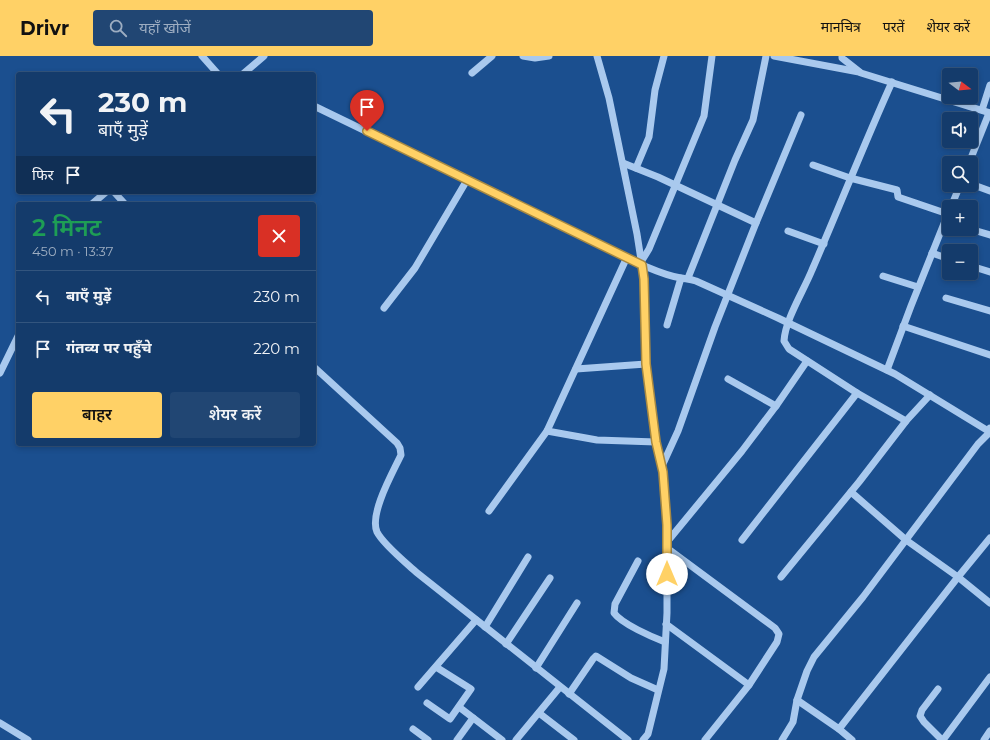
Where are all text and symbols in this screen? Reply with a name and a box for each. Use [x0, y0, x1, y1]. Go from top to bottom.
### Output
search box [93, 10, 373, 46]
text: Drivr [20, 17, 69, 40]
icon: search [107, 17, 129, 39]
text: यहाँ खोजें [139, 18, 191, 37]
text: मानचित्र [821, 18, 861, 36]
text: परतें [883, 18, 904, 36]
text: शेयर करें [926, 18, 970, 36]
north arrow [942, 68, 978, 104]
map controls [942, 68, 978, 280]
text: 230 m [98, 85, 187, 119]
icon: left [32, 88, 84, 140]
pin [350, 90, 384, 131]
icon: arrive [356, 96, 378, 118]
button: sound [942, 112, 978, 148]
text: बाएँ मुड़ें [98, 119, 148, 141]
button: search [942, 156, 978, 192]
icon: arrive [62, 164, 84, 186]
text: फिर [32, 165, 54, 184]
button: + [942, 200, 978, 236]
text: 2 मिनट [32, 213, 101, 242]
button: close [258, 215, 300, 257]
text: 450 m · 13:37 [32, 243, 113, 259]
button: − [942, 244, 978, 280]
icon: left [32, 286, 54, 308]
text: बाएँ मुड़ें [66, 286, 111, 305]
text: 230 m [253, 287, 300, 306]
icon: arrive [32, 338, 54, 360]
text: गंतव्य पर पहुँचे [66, 338, 152, 357]
text: 220 m [253, 339, 300, 358]
button: बाहर [32, 392, 162, 438]
button: शेयर करें [170, 392, 300, 438]
position arrow [646, 553, 688, 595]

